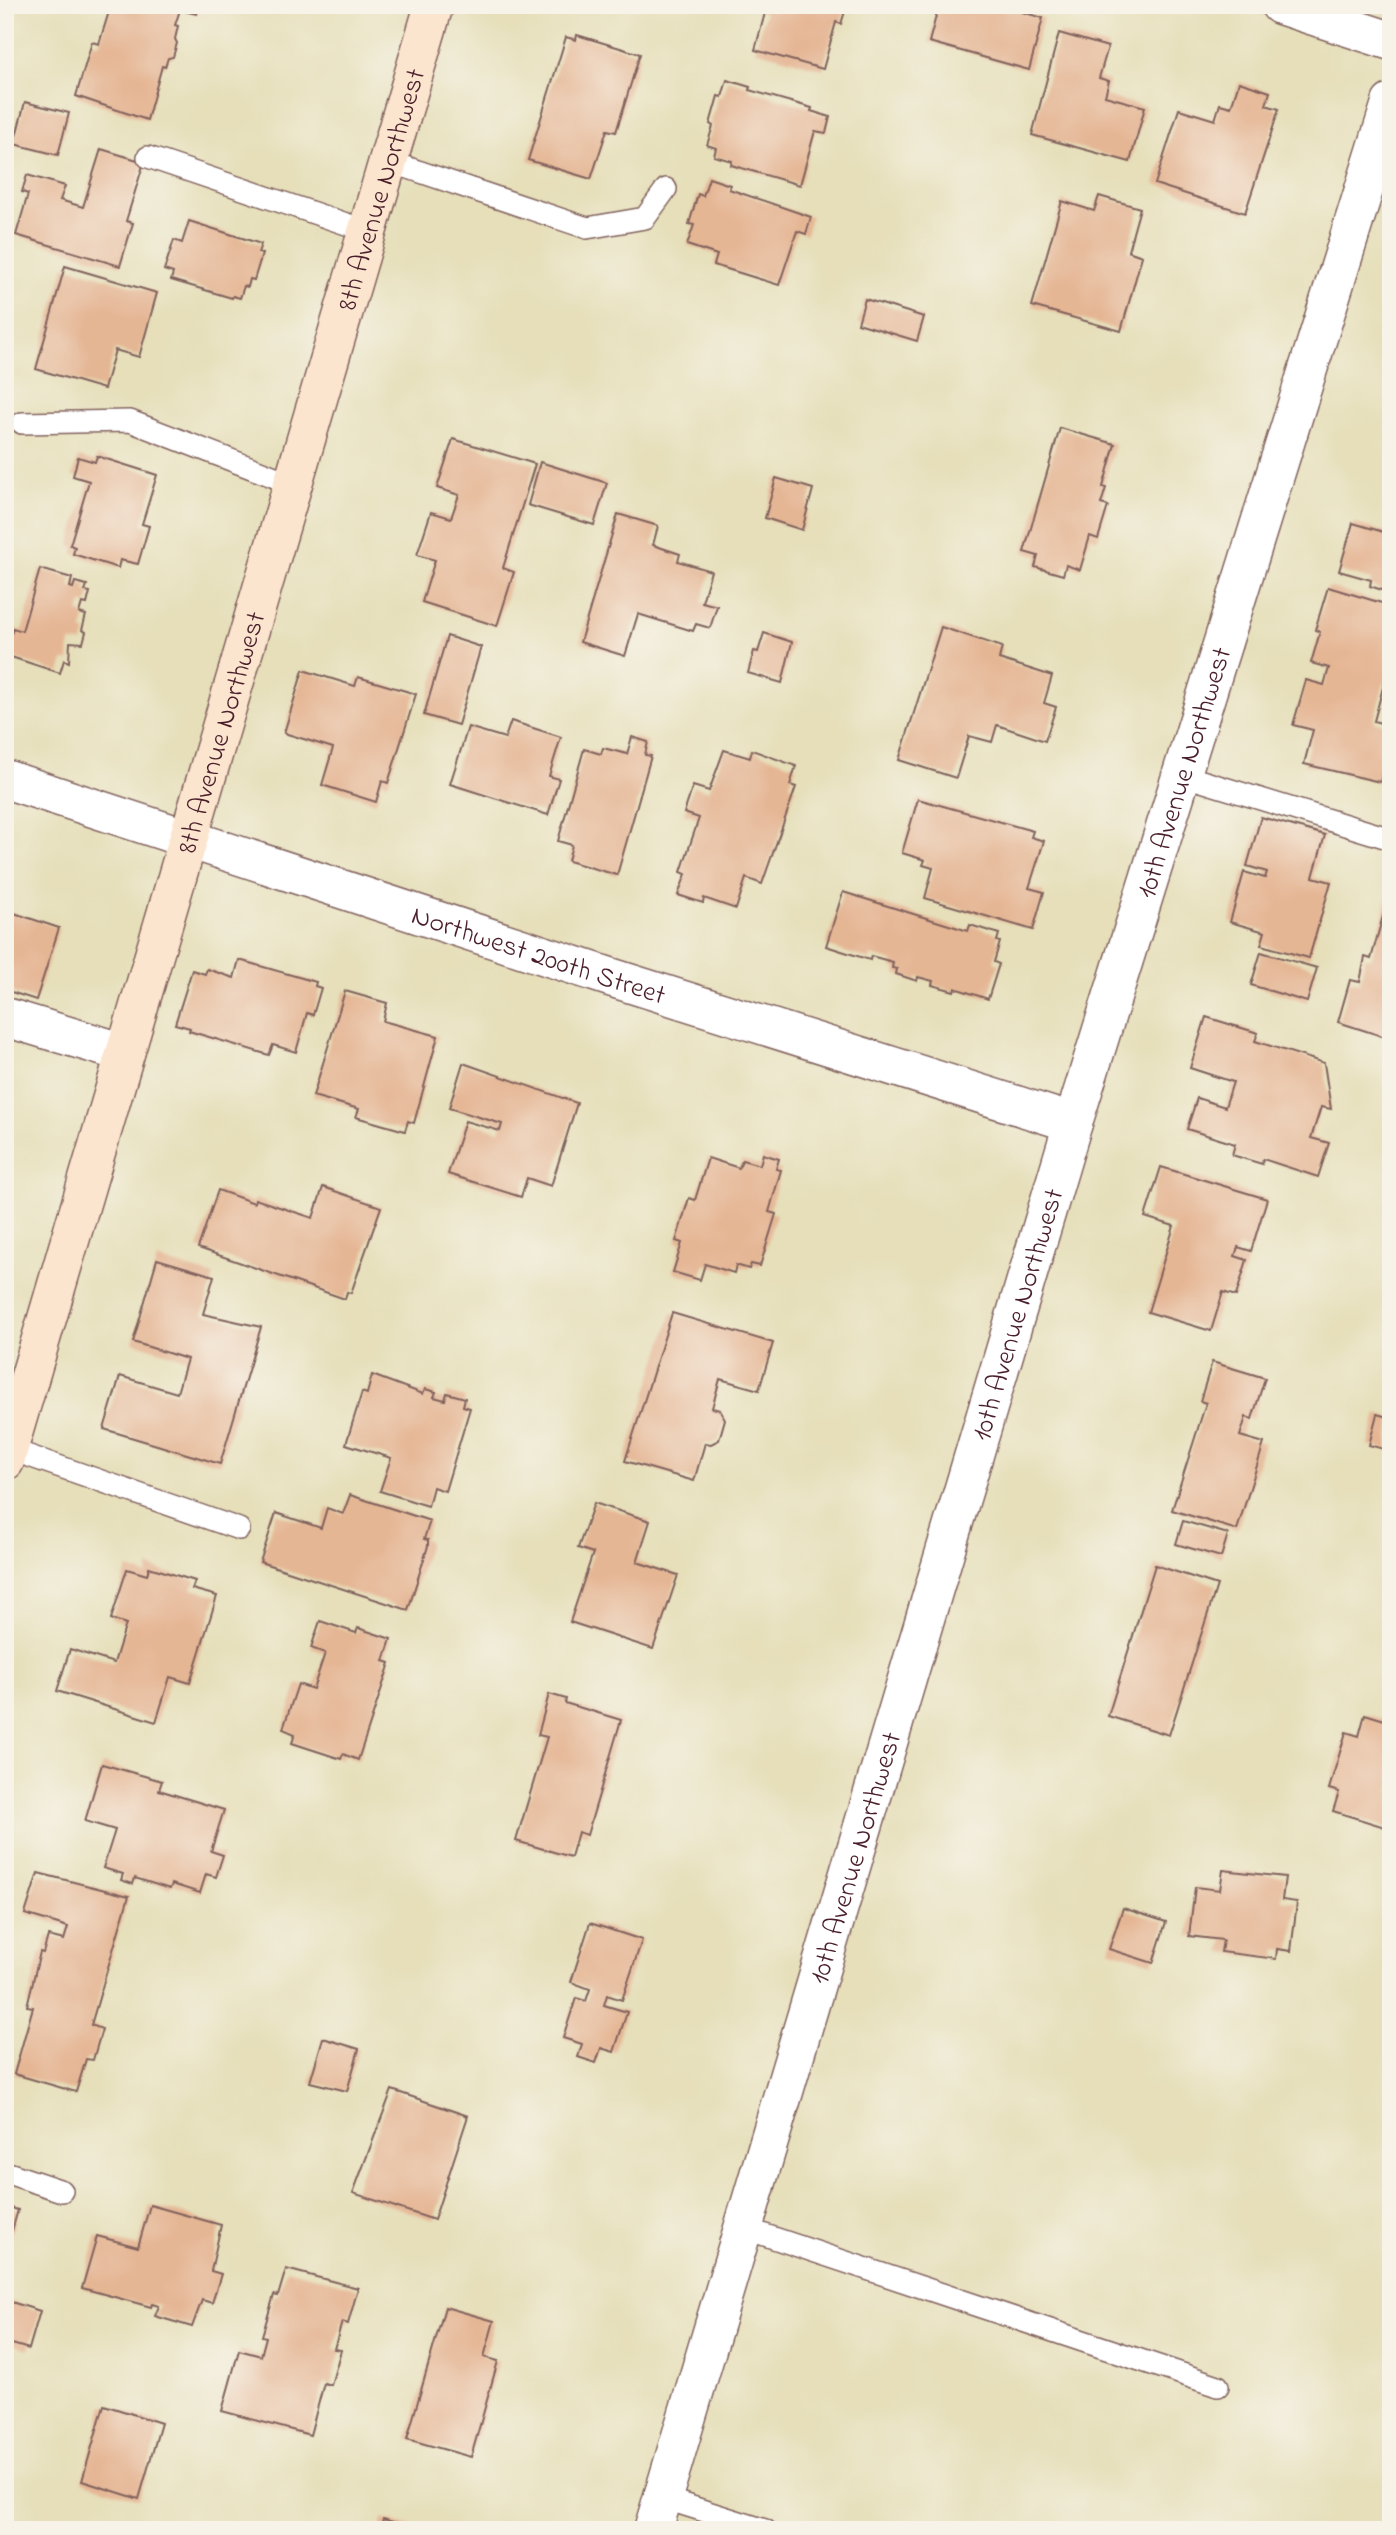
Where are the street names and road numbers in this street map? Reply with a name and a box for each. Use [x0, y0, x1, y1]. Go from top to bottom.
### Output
street label: 8th Avenue Northwest [328, 64, 438, 316]
street label: 8th Avenue Northwest [168, 607, 278, 859]
street label: 10th Avenue Northwest [1127, 642, 1244, 904]
street label: Northwest 200th Street [406, 896, 670, 1017]
street label: 10th Avenue Northwest [962, 1184, 1076, 1446]
street label: 10th Avenue Northwest [800, 1727, 914, 1989]

